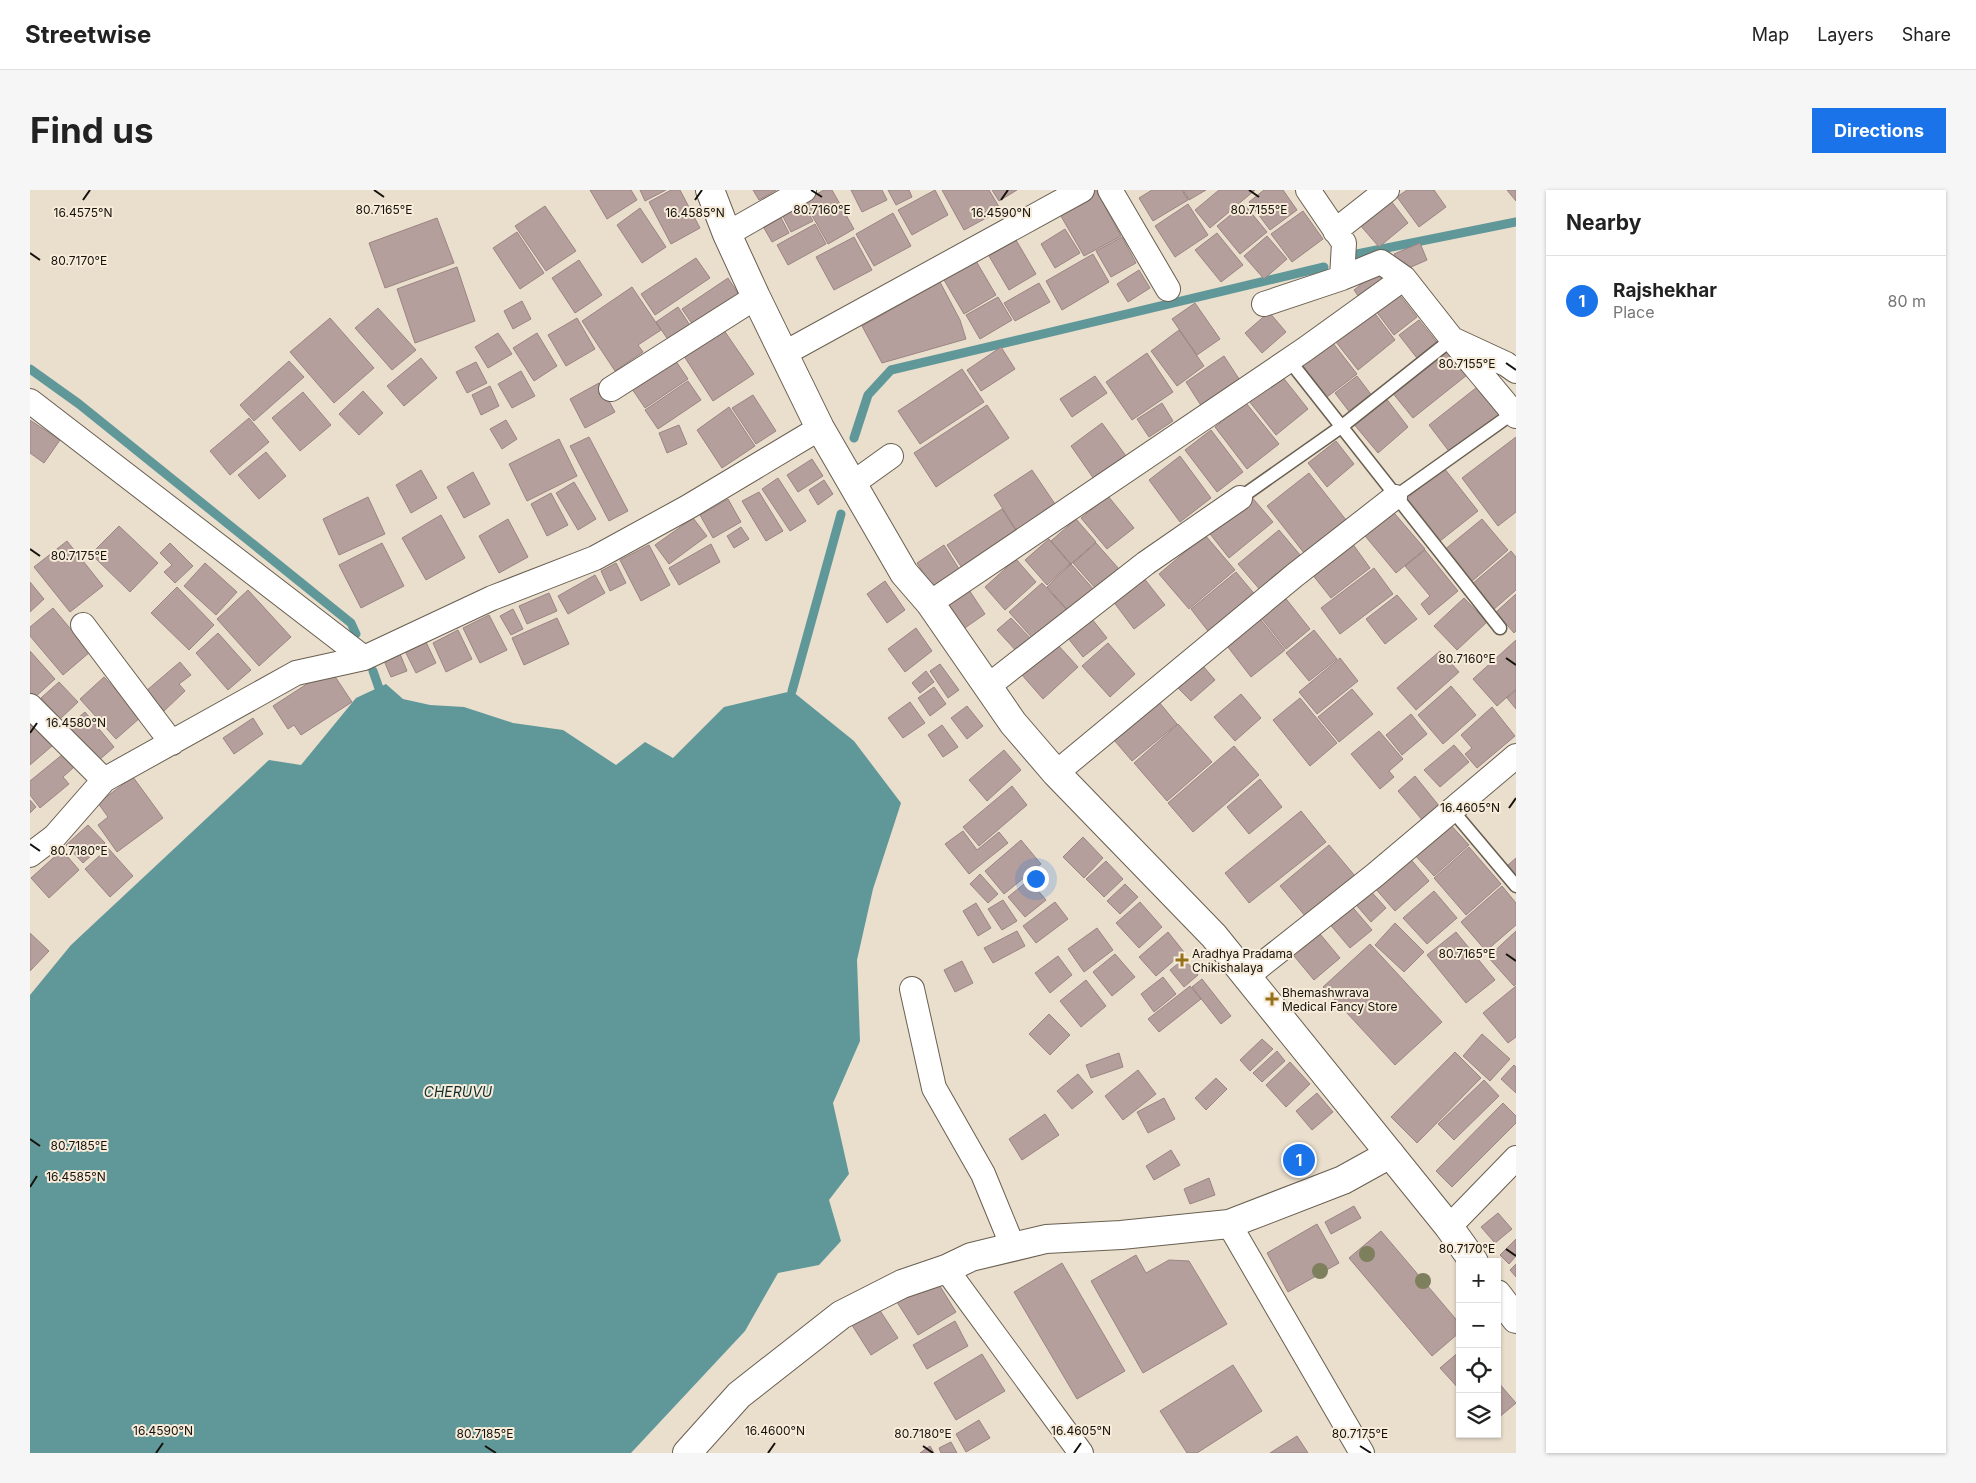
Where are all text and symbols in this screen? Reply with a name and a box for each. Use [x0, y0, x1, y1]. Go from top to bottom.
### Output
text: Streetwise [25, 20, 151, 49]
text: Map [1752, 24, 1789, 45]
text: Layers [1817, 24, 1874, 45]
text: Share [1902, 24, 1951, 45]
button: Directions [1812, 108, 1946, 153]
text: Find us [30, 109, 154, 151]
text: 80.7165°E [355, 202, 413, 217]
text: 80.7160°E [793, 202, 851, 217]
text: 80.7155°E [1231, 202, 1287, 217]
text: 16.4575°N [54, 205, 112, 220]
text: 16.4585°N [665, 205, 725, 220]
text: 16.4590°N [971, 205, 1031, 220]
text: Nearby [1566, 210, 1641, 235]
text: 80.7170°E [51, 253, 107, 268]
text: Rajshekhar [1613, 279, 1717, 302]
text: 1 [1579, 291, 1585, 311]
text: 80 m [1887, 291, 1926, 311]
text: Place [1613, 302, 1655, 322]
text: 80.7155°E [1439, 356, 1495, 371]
text: 80.7175°E [51, 548, 107, 563]
text: 80.7160°E [1438, 651, 1496, 666]
text: 16.4580°N [46, 715, 106, 730]
text: 16.4605°N [1440, 800, 1500, 815]
text: 80.7180°E [50, 843, 108, 858]
your location [1023, 866, 1049, 892]
place label: Aradhya Pradama Chikishalaya [1192, 946, 1293, 975]
text: 80.7165°E [1438, 946, 1496, 961]
marker: Aradhya Pradama Chikishalaya [1176, 954, 1188, 966]
place label: Bhemashwrava Medical Fancy Store [1282, 985, 1397, 1014]
marker: Bhemashwrava Medical Fancy Store [1266, 993, 1278, 1005]
water label: CHERUVU [424, 1083, 493, 1100]
text: 80.7185°E [50, 1138, 108, 1153]
pin: 1 [1283, 1141, 1315, 1179]
text: 16.4585°N [46, 1169, 106, 1184]
text: 80.7170°E [1439, 1241, 1495, 1256]
map controls [1456, 1258, 1501, 1438]
button: + [1456, 1258, 1501, 1303]
button: − [1456, 1303, 1501, 1348]
button: locate [1456, 1348, 1501, 1393]
button: layers [1456, 1393, 1501, 1438]
text: 16.4590°N [133, 1423, 193, 1438]
text: 16.4600°N [745, 1423, 805, 1438]
text: 16.4605°N [1051, 1423, 1111, 1438]
text: 80.7185°E [456, 1426, 514, 1441]
text: 80.7180°E [894, 1426, 952, 1441]
text: 80.7175°E [1332, 1426, 1388, 1441]

